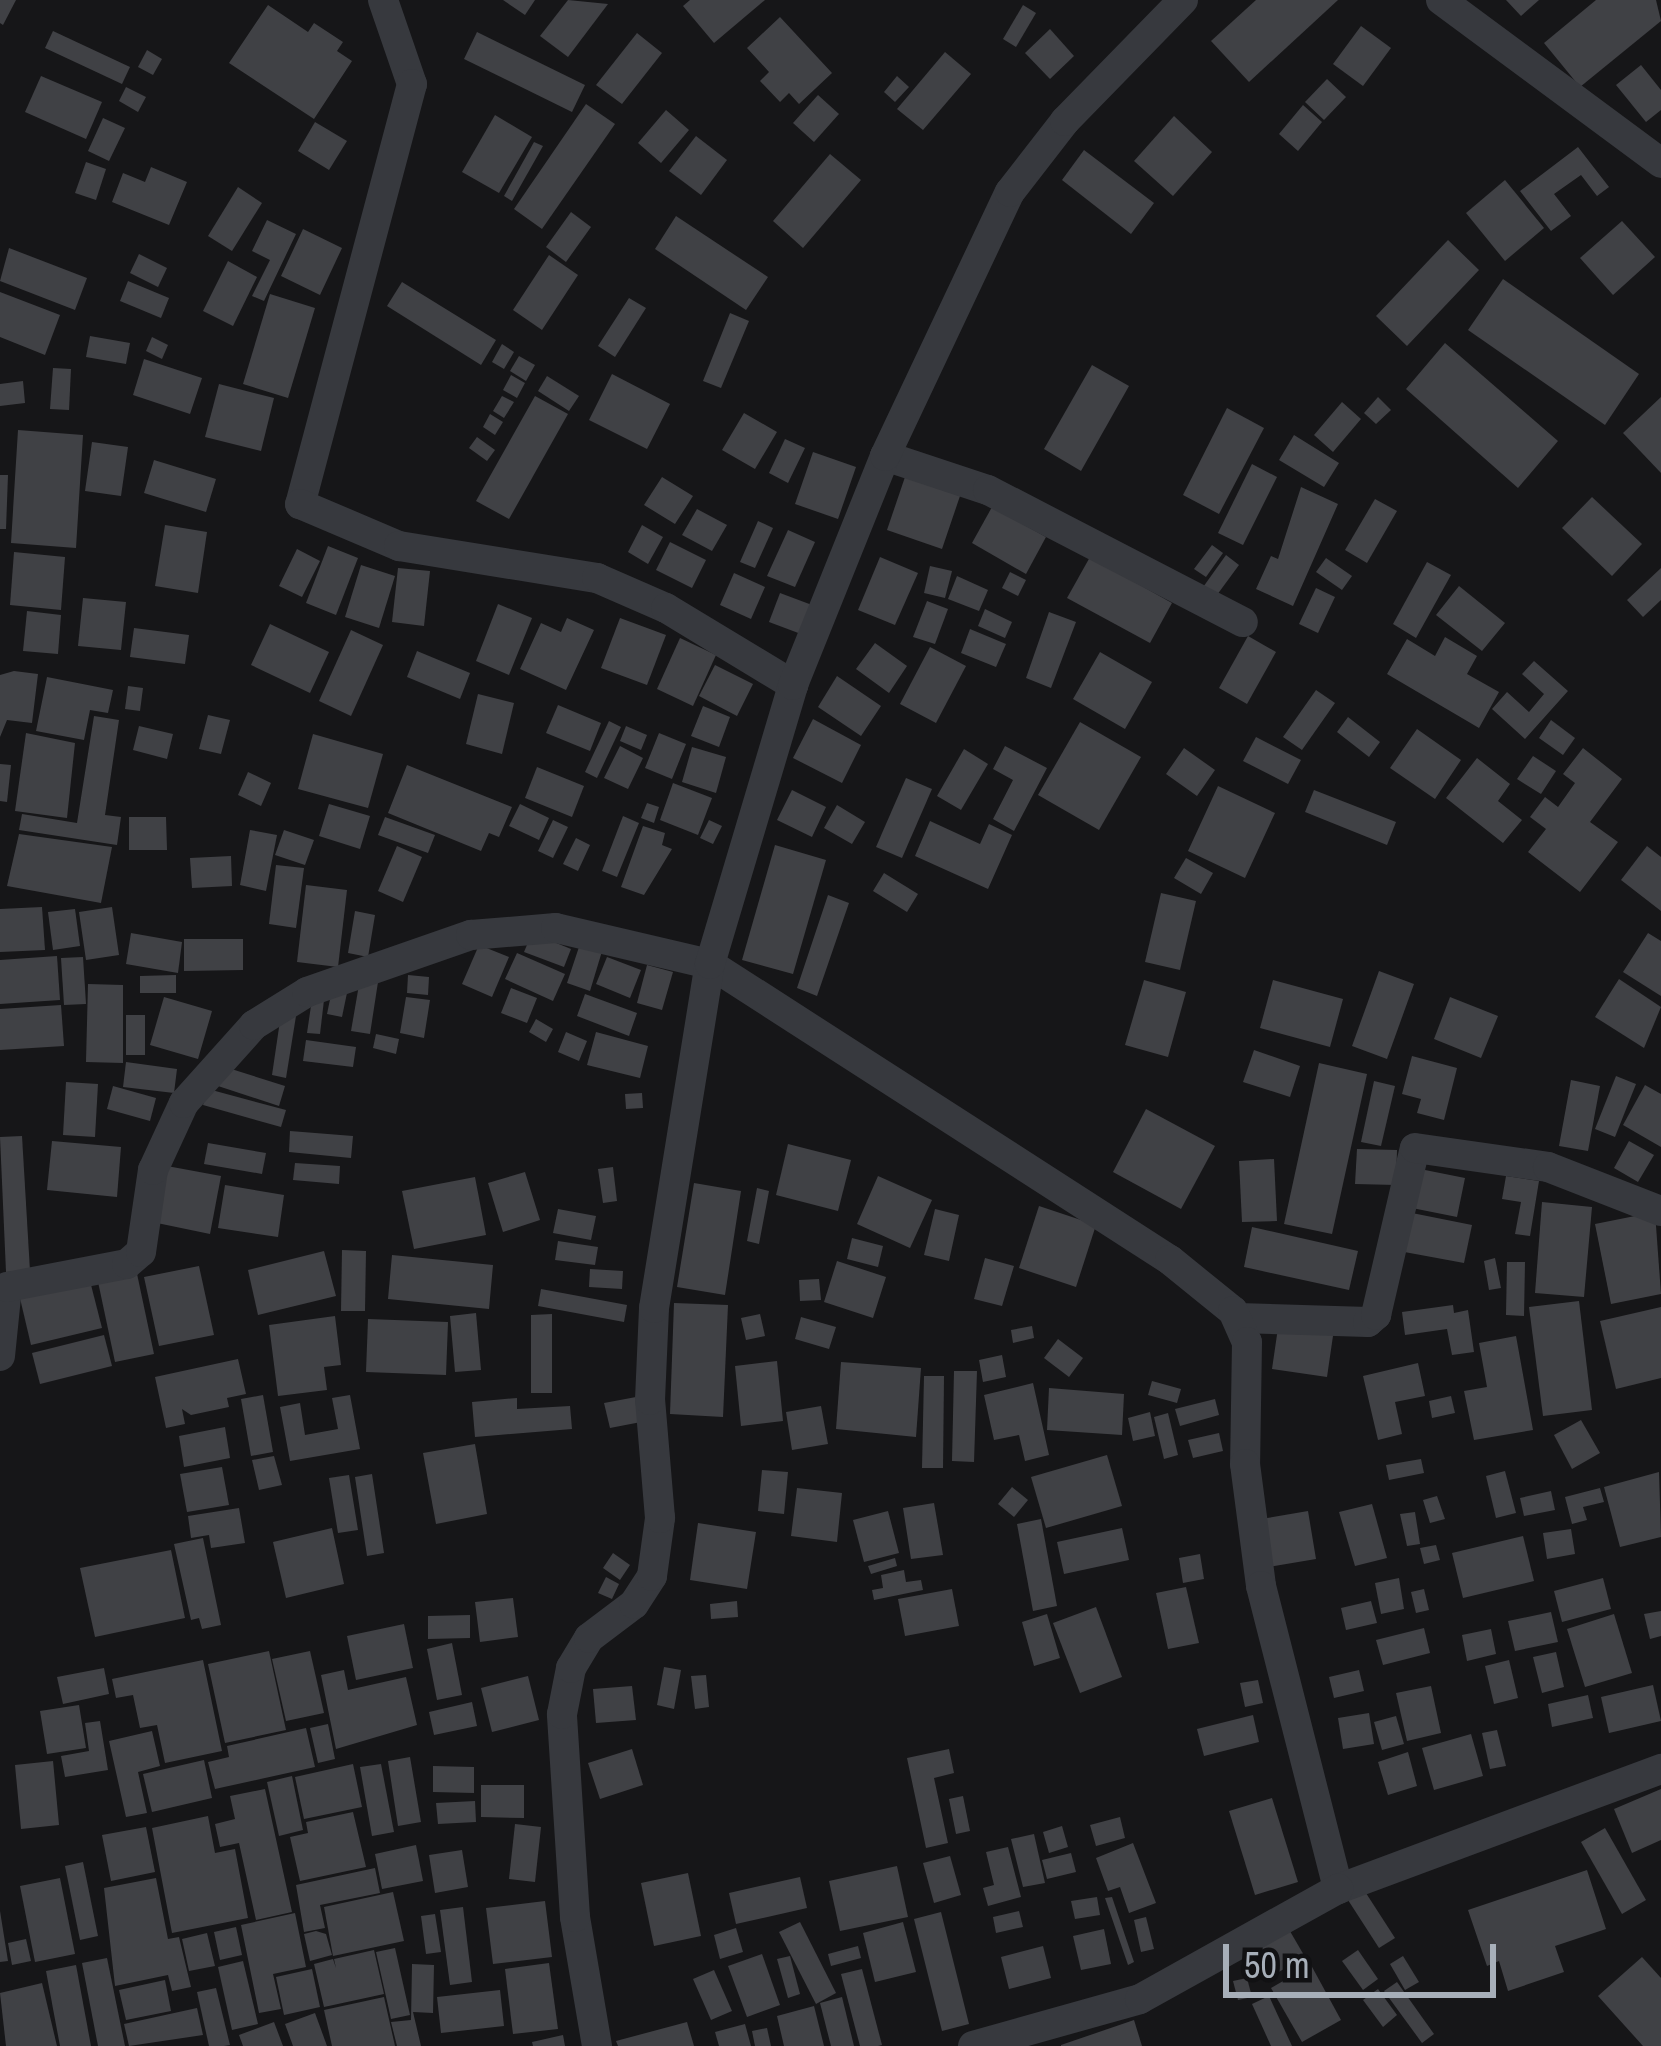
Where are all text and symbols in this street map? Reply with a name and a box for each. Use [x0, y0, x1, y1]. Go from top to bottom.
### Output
scale bar [1229, 1920, 1502, 1994]
text: 50 m [1244, 1941, 1310, 1989]

